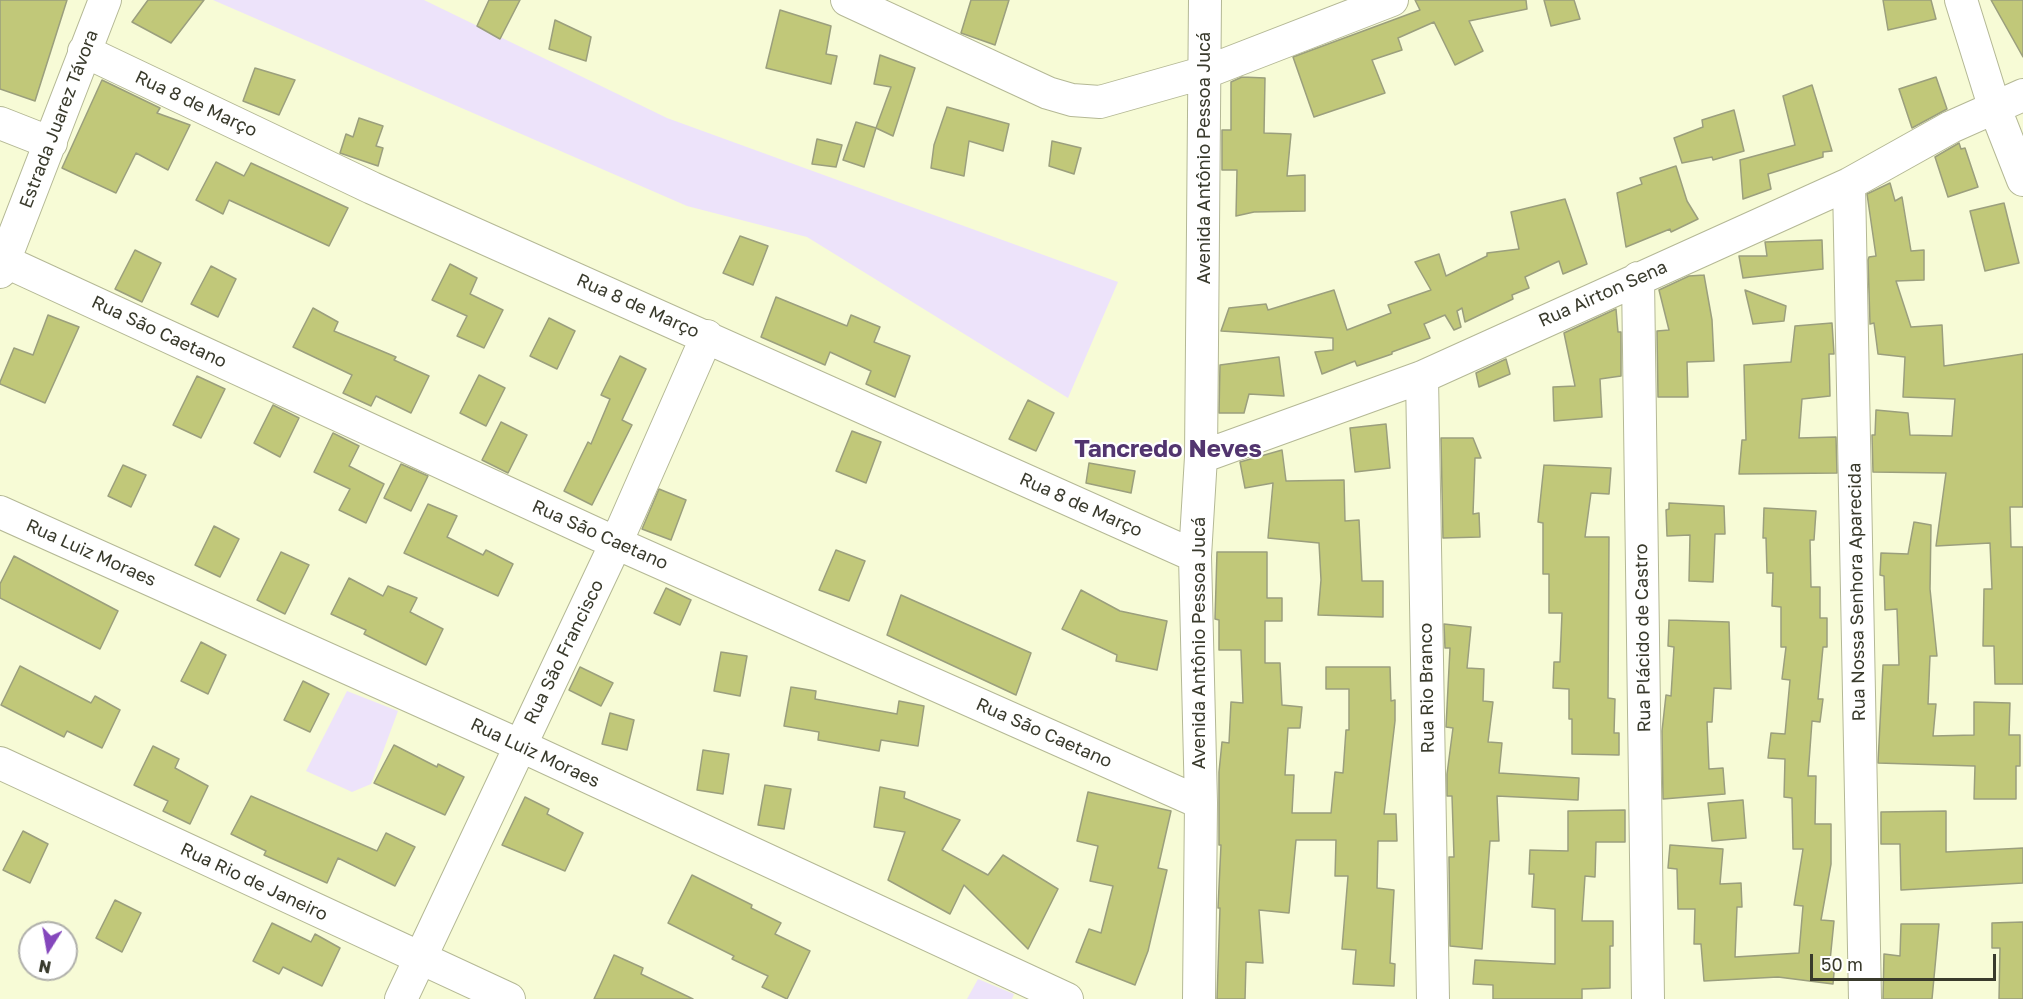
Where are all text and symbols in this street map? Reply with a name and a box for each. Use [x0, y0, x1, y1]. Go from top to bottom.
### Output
street label: Estrada Juarez Távora [15, 27, 103, 211]
street label: Avenida Antônio Pessoa Jucá [1193, 32, 1215, 284]
street label: Rua 8 de Março [132, 66, 260, 142]
street label: Rua Airton Sena [1535, 256, 1671, 332]
street label: Rua 8 de Março [573, 269, 703, 343]
street label: Rua São Caetano [88, 291, 230, 373]
district label: Tancredo Neves [1074, 435, 1262, 463]
street label: Rua Nossa Senhora Aparecida [1844, 463, 1870, 721]
street label: Rua 8 de Março [1016, 468, 1146, 542]
street label: Rua São Caetano [529, 495, 671, 575]
street label: Rua Luiz Moraes [23, 515, 159, 591]
street label: Avenida Antônio Pessoa Jucá [1188, 517, 1210, 769]
street label: Rua Plácido de Castro [1631, 543, 1655, 733]
street label: Rua São Francisco [520, 576, 608, 728]
street label: Rua Rio Branco [1415, 623, 1439, 753]
street label: Rua São Caetano [973, 693, 1115, 773]
street label: Rua Luiz Moraes [467, 714, 603, 792]
street label: Rua Rio de Janeiro [177, 838, 331, 926]
north arrow [18, 921, 78, 981]
scale bar [1813, 942, 1999, 980]
text: 50 m [1821, 953, 1863, 975]
text: N [37, 956, 53, 978]

